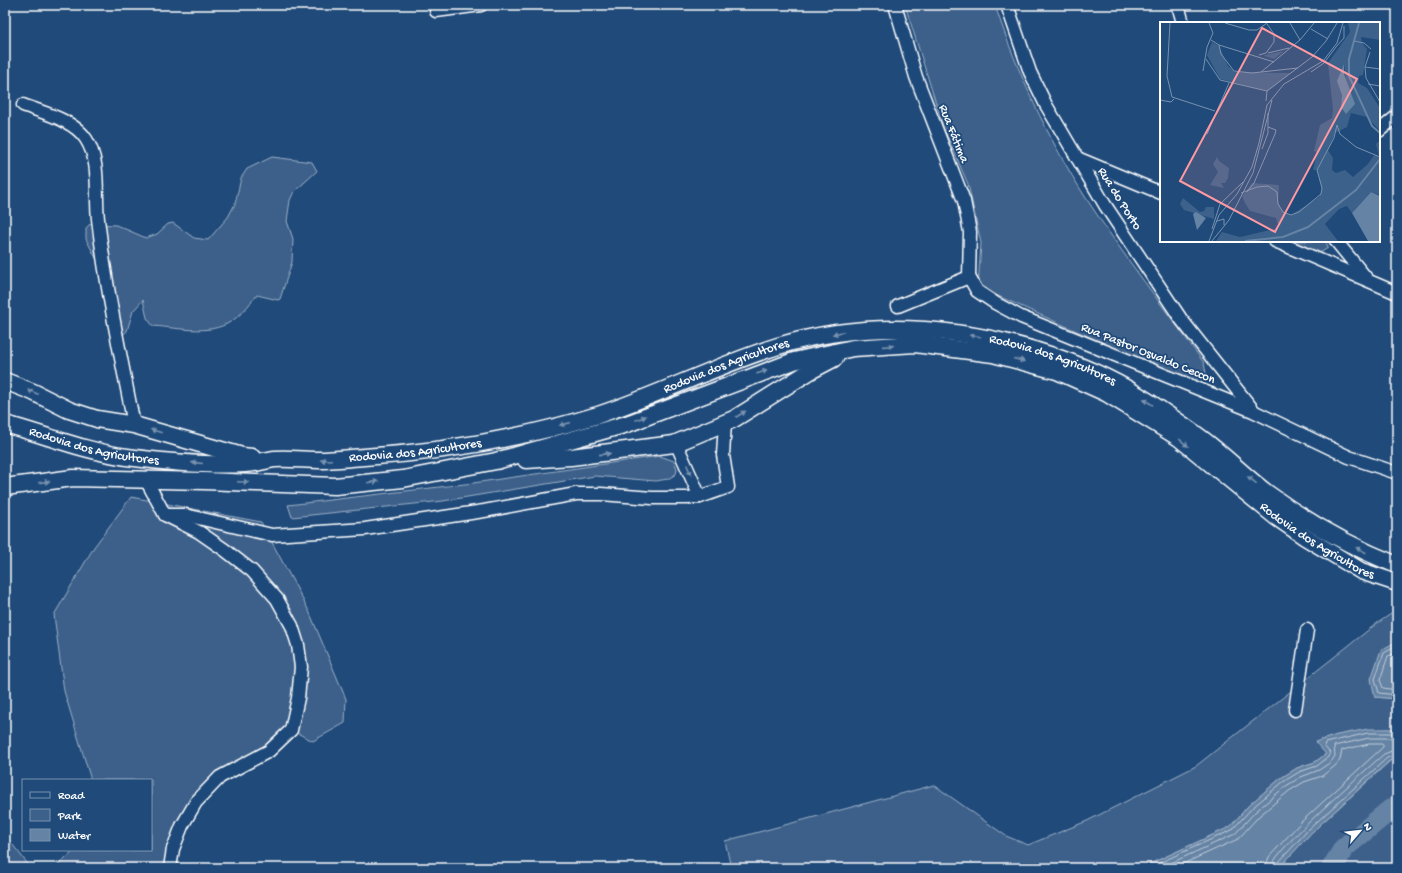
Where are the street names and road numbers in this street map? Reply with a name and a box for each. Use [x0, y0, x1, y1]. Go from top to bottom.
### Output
street label: Rua Fátima [934, 103, 972, 166]
street label: Rua do Porto [1094, 165, 1144, 233]
street label: Rua Pastor Osvaldo Ceccon [1079, 320, 1218, 388]
street label: Rodovia dos Agricultores [988, 331, 1120, 389]
street label: Rodovia dos Agricultores [661, 335, 792, 397]
street label: Rodovia dos Agricultores [27, 424, 161, 468]
street label: Rodovia dos Agricultores [348, 435, 484, 466]
street label: Rodovia dos Agricultores [1257, 499, 1377, 583]

